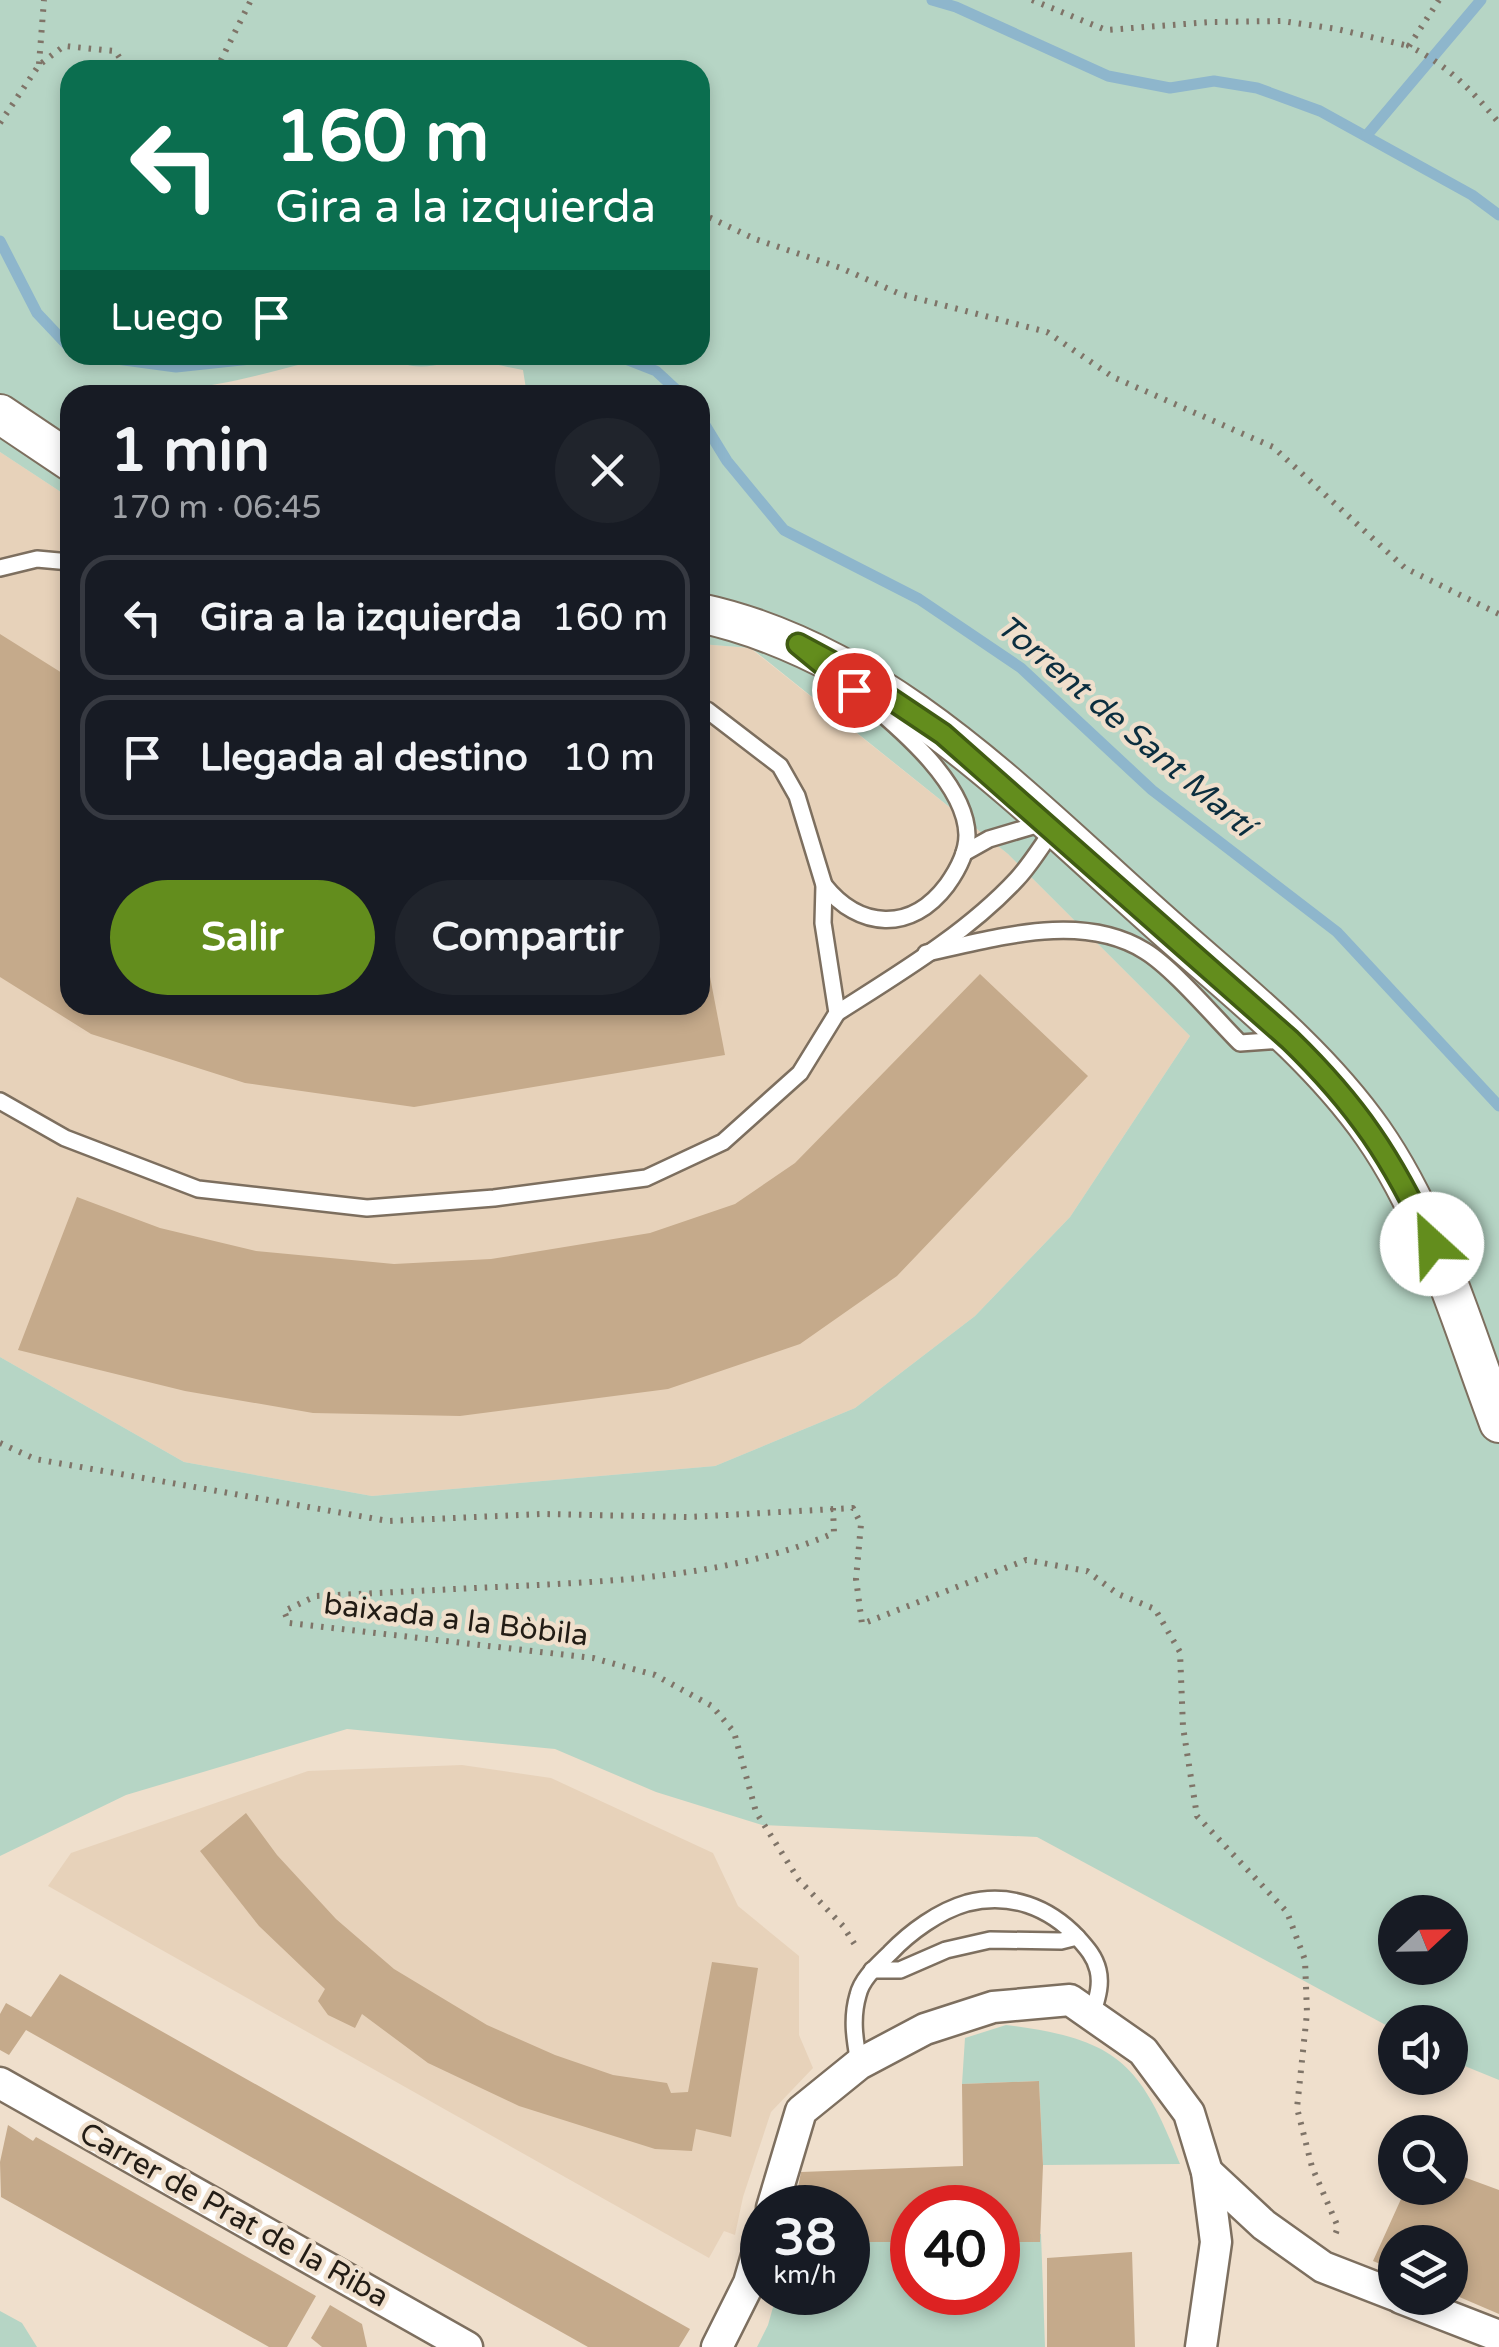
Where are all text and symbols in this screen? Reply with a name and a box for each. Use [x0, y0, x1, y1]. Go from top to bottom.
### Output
text: 160 m [275, 96, 489, 180]
icon: left [110, 100, 240, 230]
text: Gira a la izquierda [275, 181, 656, 235]
icon: arrive [244, 290, 299, 345]
text: Luego [110, 295, 224, 341]
text: 1 min [110, 415, 270, 487]
button: close [555, 418, 660, 523]
text: 170 m · 06:45 [110, 489, 322, 527]
icon: left [115, 590, 170, 645]
text: Gira a la izquierda [200, 595, 522, 641]
text: 160 m [552, 595, 668, 641]
water label: Torrent de Sant Martí [989, 607, 1265, 848]
pin [812, 648, 897, 733]
icon: arrive [827, 663, 882, 718]
icon: arrive [115, 730, 170, 785]
text: Llegada al destino [200, 735, 528, 781]
text: 10 m [563, 735, 655, 781]
button: Salir [110, 880, 375, 995]
button: Compartir [395, 880, 660, 995]
position arrow [1380, 1192, 1484, 1296]
street label: baixada a la Bòbila [322, 1585, 590, 1655]
north arrow [1378, 1895, 1468, 1985]
map controls [1378, 1895, 1468, 2315]
button: sound [1378, 2005, 1468, 2095]
street label: Carrer de Prat de la Riba [73, 2114, 395, 2316]
button: search [1378, 2115, 1468, 2205]
speed limit sign: 40 [890, 2185, 1020, 2315]
text: 38 [774, 2208, 836, 2268]
button: layers [1378, 2225, 1468, 2315]
text: km/h [774, 2260, 836, 2290]

